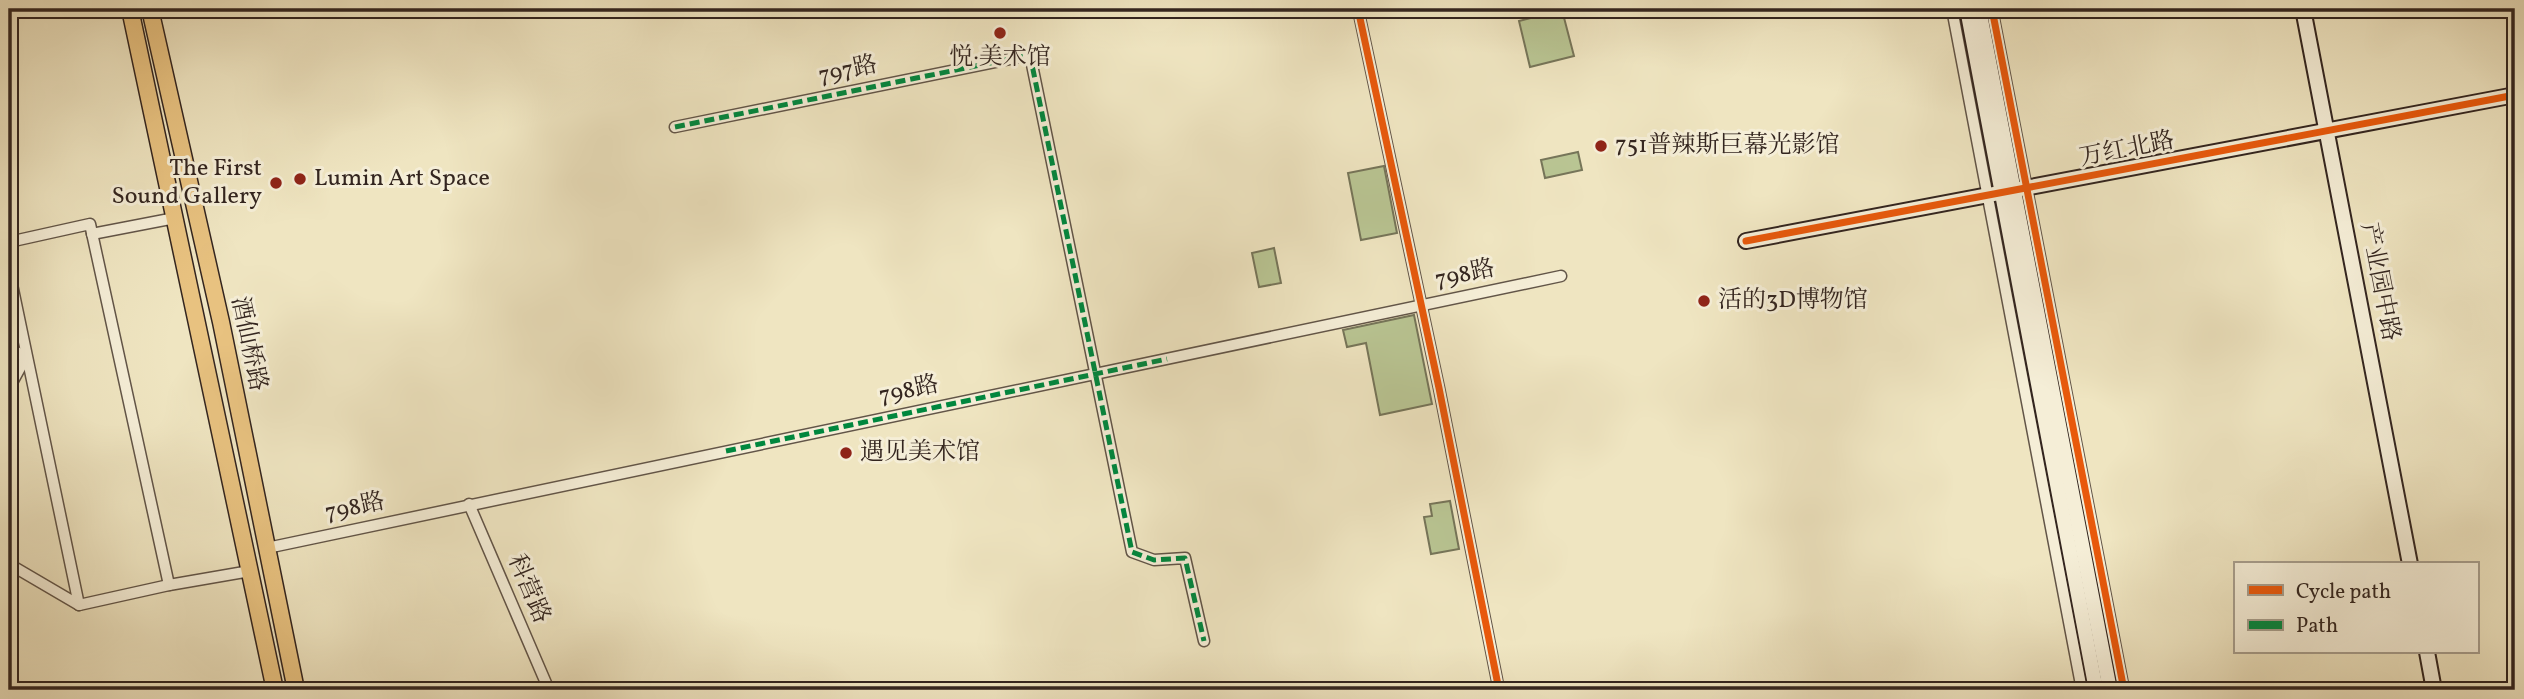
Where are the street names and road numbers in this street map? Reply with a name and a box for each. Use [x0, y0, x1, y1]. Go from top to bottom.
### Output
street label: 797路 [815, 48, 881, 94]
street label: 万红北路 [2077, 124, 2177, 176]
street label: 产业园中路 [2351, 220, 2407, 344]
street label: 798路 [1432, 252, 1498, 298]
street label: 酒仙桥路 [221, 294, 275, 394]
street label: 798路 [876, 368, 942, 414]
street label: 798路 [322, 485, 388, 531]
street label: 科营路 [498, 549, 558, 629]

